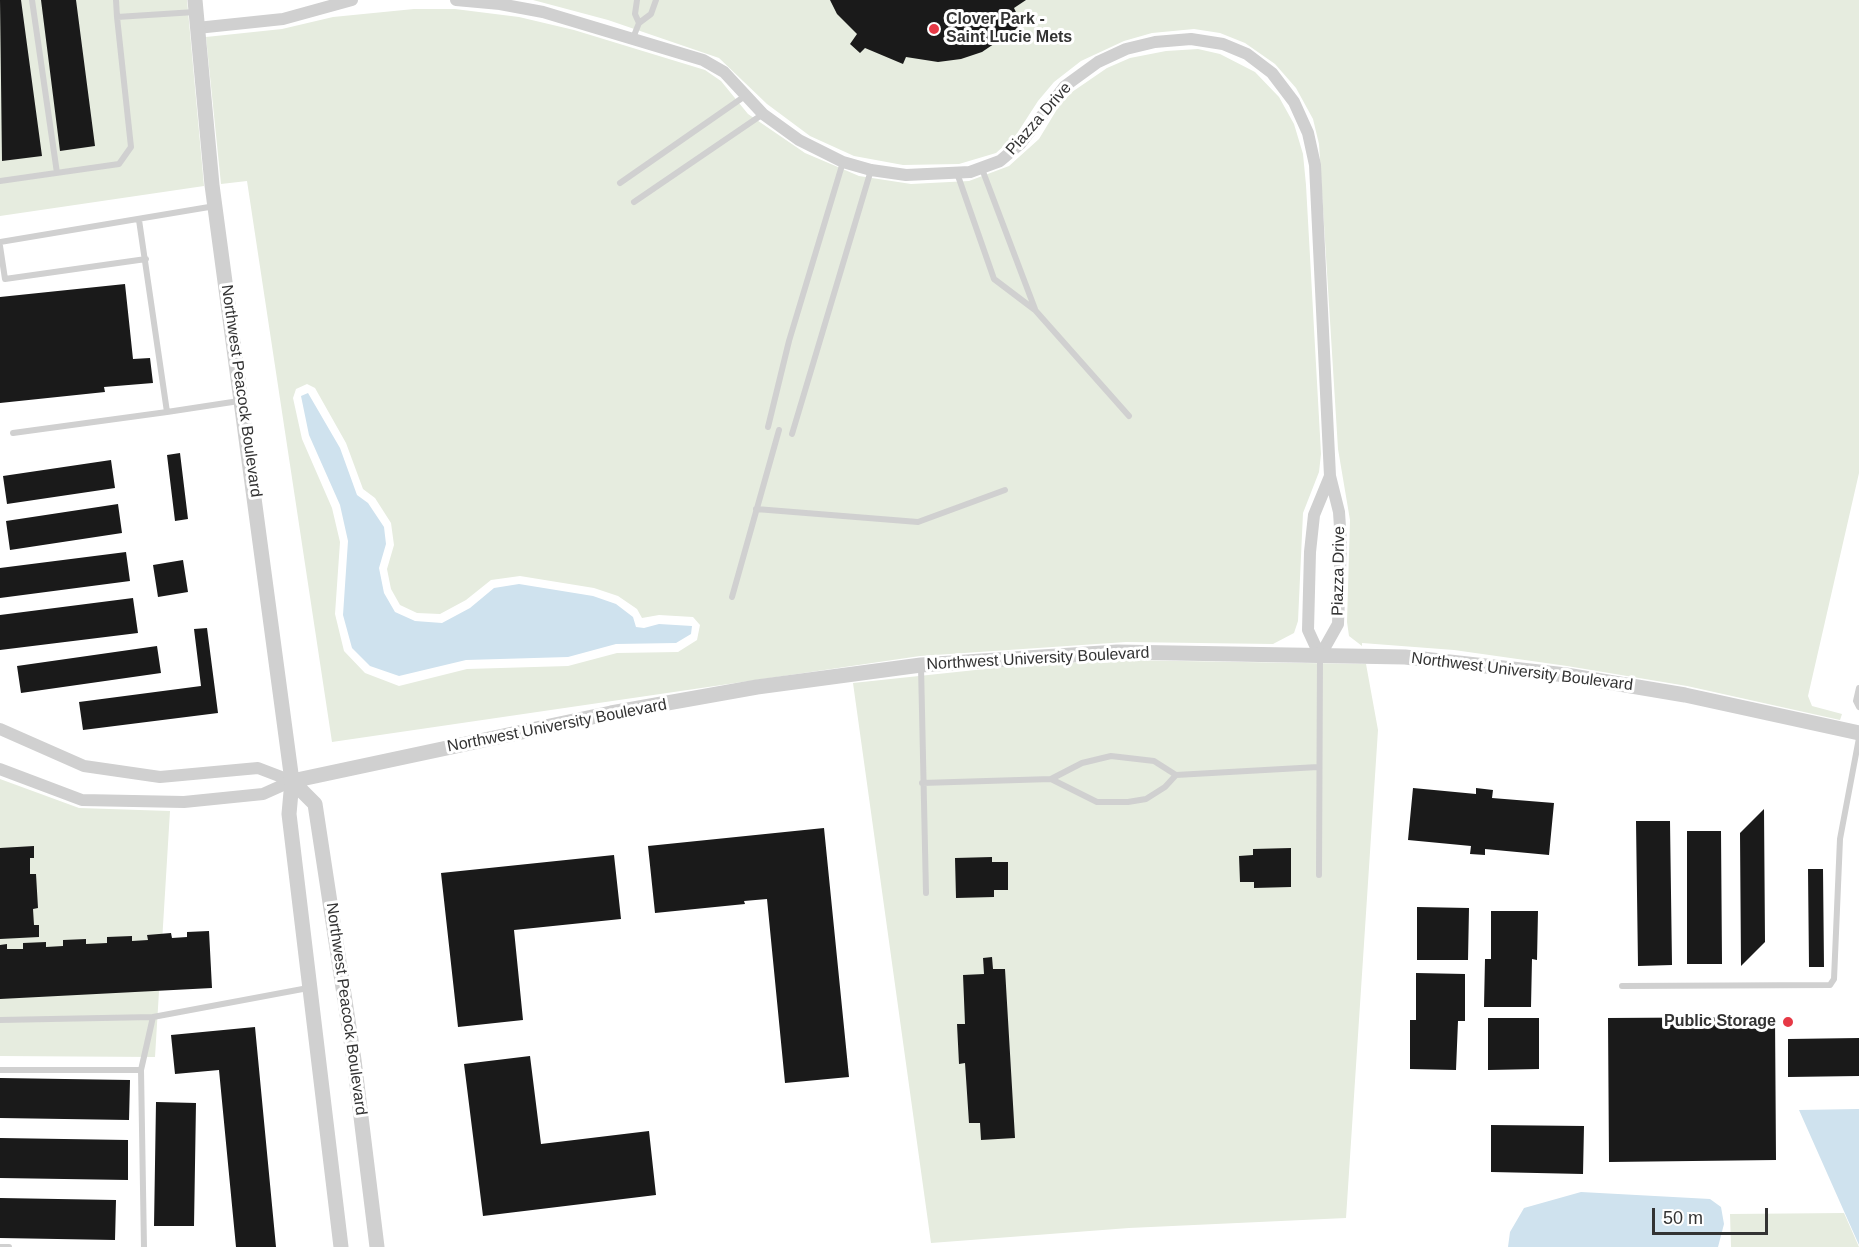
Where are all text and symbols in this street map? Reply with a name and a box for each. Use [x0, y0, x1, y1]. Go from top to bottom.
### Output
place label: Clover Park - Saint Lucie Mets [946, 10, 1072, 48]
marker: Clover Park - Saint Lucie Mets [927, 22, 941, 36]
street label: Piazza Drive [1002, 79, 1076, 159]
street label: Northwest Peacock Boulevard [217, 284, 265, 498]
street label: Piazza Drive [1329, 526, 1349, 616]
street label: Northwest University Boulevard [926, 644, 1150, 674]
street label: Northwest University Boulevard [1410, 649, 1634, 695]
street label: Northwest University Boulevard [446, 695, 668, 757]
street label: Northwest Peacock Boulevard [322, 902, 370, 1116]
place label: Public Storage [1664, 1012, 1776, 1032]
marker: Public Storage [1781, 1015, 1795, 1029]
scale bar [1655, 1196, 1770, 1234]
text: 50 m [1663, 1208, 1703, 1228]

